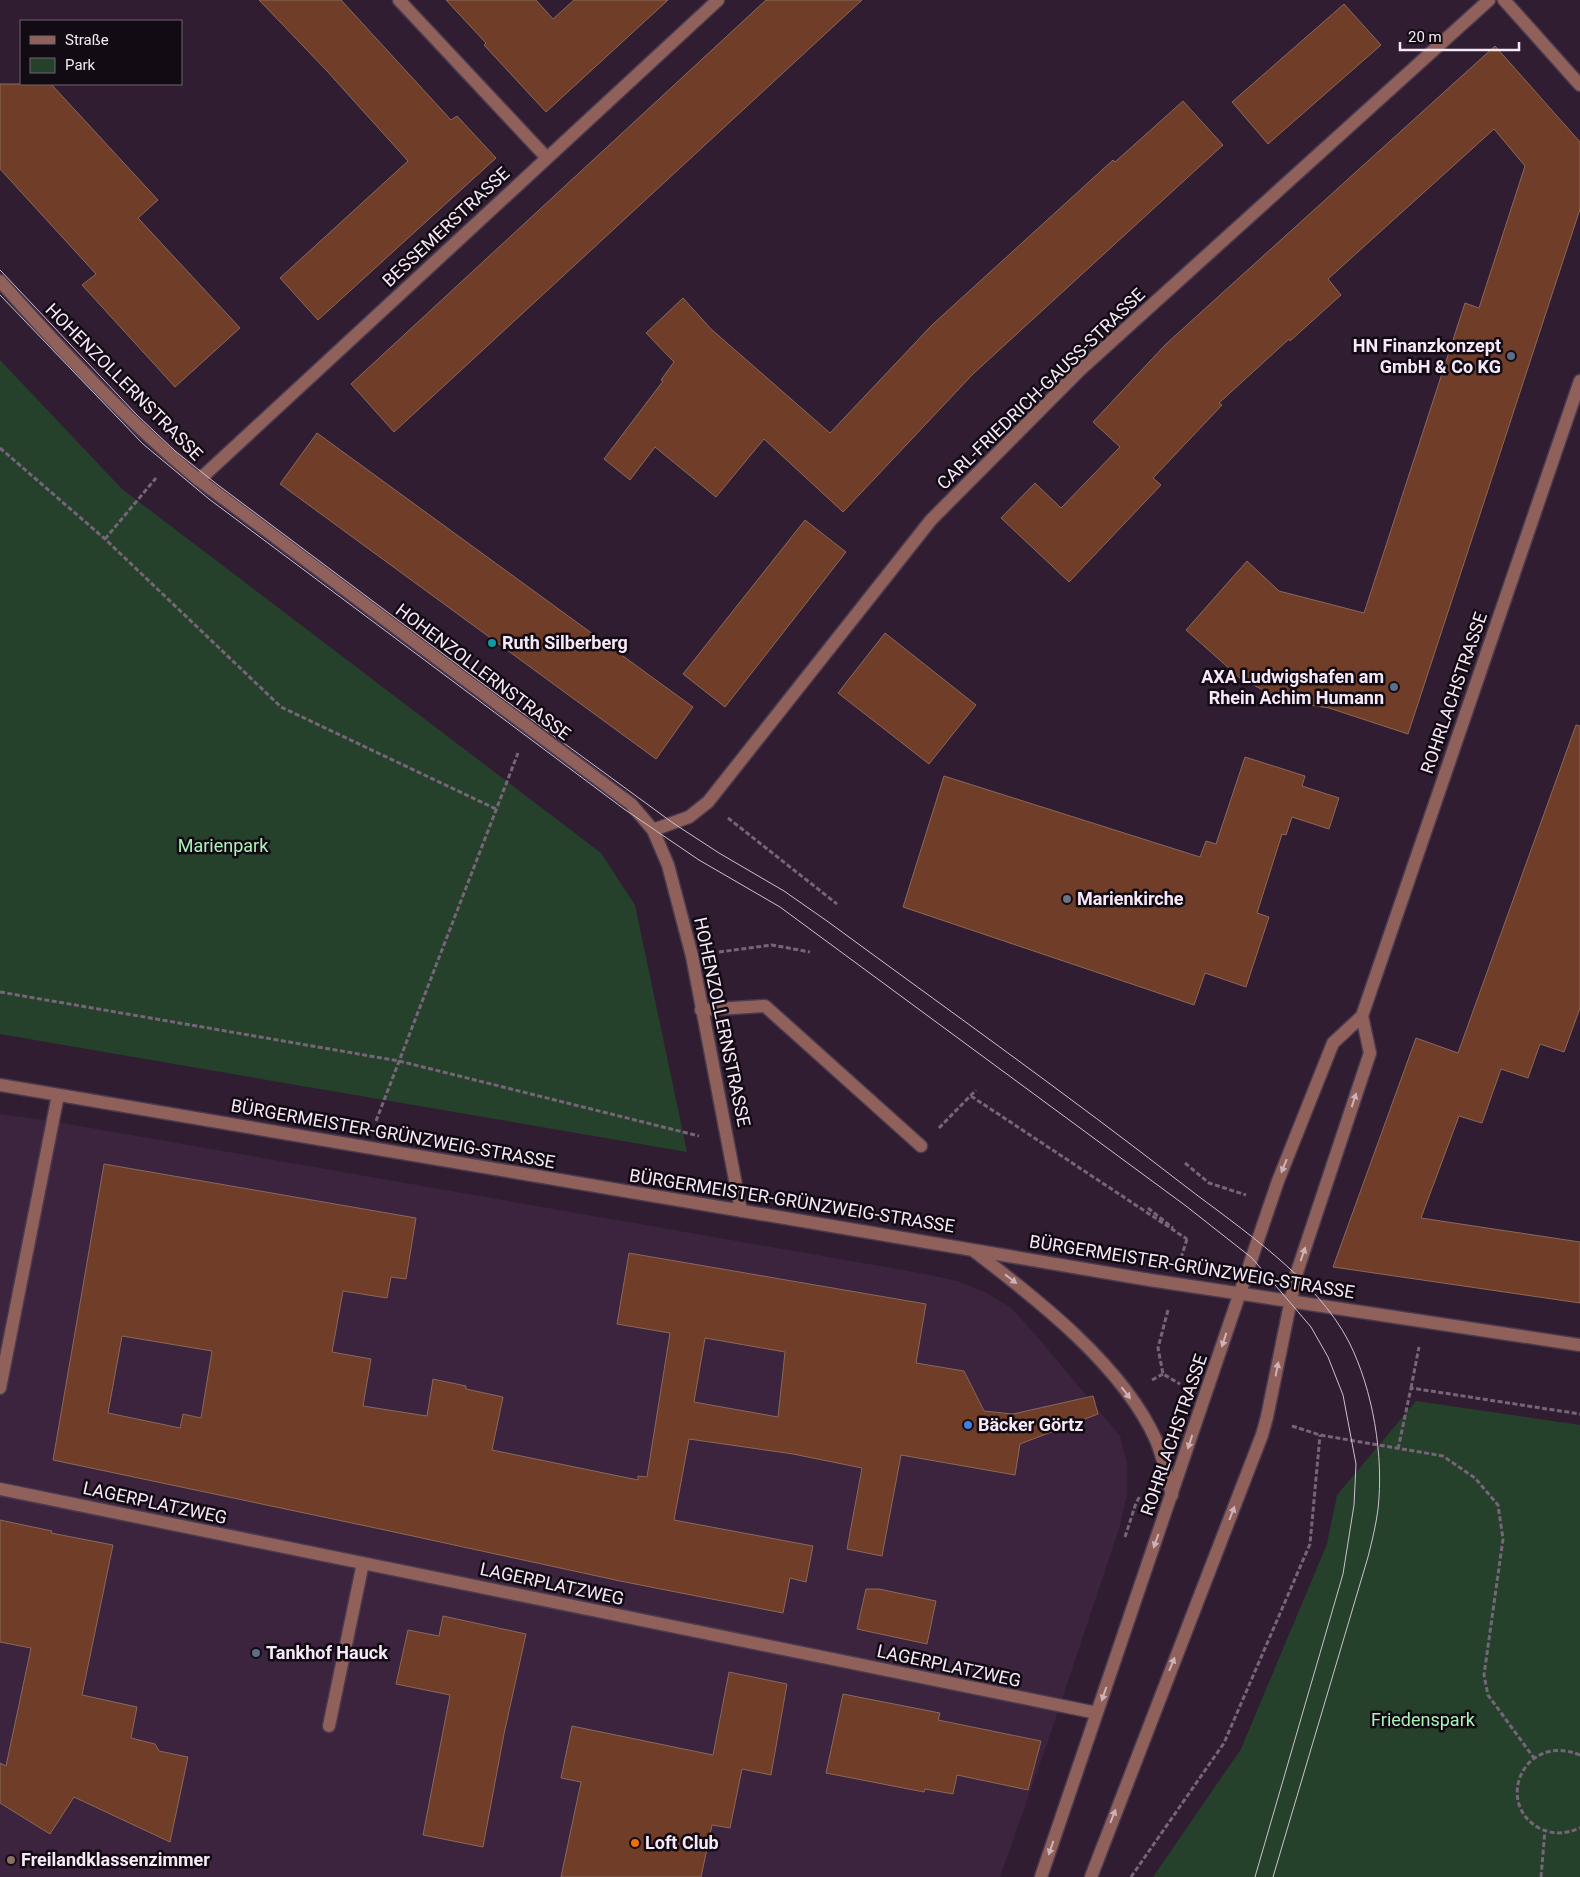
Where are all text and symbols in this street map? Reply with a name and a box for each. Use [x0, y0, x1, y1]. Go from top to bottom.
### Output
legend [20, 20, 182, 85]
scale bar [1400, 20, 1519, 52]
text: 20 m [1408, 28, 1442, 46]
text: Straße [65, 31, 109, 49]
text: Park [65, 56, 96, 74]
street label: BESSEMERSTRASSE [378, 162, 514, 291]
street label: CARL-FRIEDRICH-GAUSS-STRASSE [932, 284, 1149, 494]
street label: HOHENZOLLERNSTRASSE [41, 299, 207, 465]
place label: HN Finanzkonzept GmbH & Co KG [1353, 335, 1501, 377]
marker: HN Finanzkonzept GmbH & Co KG [1505, 350, 1517, 362]
street label: HOHENZOLLERNSTRASSE [392, 599, 575, 744]
street label: ROHRLACHSTRASSE [1416, 609, 1491, 776]
place label: Ruth Silberberg [502, 632, 628, 653]
marker: Ruth Silberberg [486, 637, 498, 649]
place label: AXA Ludwigshafen am Rhein Achim Humann [1201, 666, 1384, 708]
marker: AXA Ludwigshafen am Rhein Achim Humann [1388, 681, 1400, 693]
park label: Marienpark [178, 835, 269, 856]
place label: Marienkirche [1077, 888, 1184, 909]
marker: Marienkirche [1061, 893, 1073, 905]
street label: HOHENZOLLERNSTRASSE [690, 915, 755, 1128]
one-way arrow [1351, 1092, 1359, 1107]
street label: BÜRGERMEISTER-GRÜNZWEIG-STRASSE [229, 1095, 557, 1172]
one-way arrow [1280, 1159, 1288, 1174]
street label: BÜRGERMEISTER-GRÜNZWEIG-STRASSE [628, 1164, 956, 1237]
street label: BÜRGERMEISTER-GRÜNZWEIG-STRASSE [1028, 1230, 1356, 1303]
one-way arrow [1300, 1247, 1307, 1262]
one-way arrow [1004, 1273, 1017, 1284]
one-way arrow [1220, 1333, 1228, 1348]
street label: ROHRLACHSTRASSE [1136, 1351, 1211, 1518]
one-way arrow [1273, 1361, 1281, 1377]
one-way arrow [1121, 1386, 1132, 1399]
place label: Bäcker Görtz [978, 1414, 1083, 1435]
marker: Bäcker Görtz [962, 1419, 974, 1431]
one-way arrow [1186, 1434, 1193, 1449]
street label: LAGERPLATZWEG [81, 1477, 229, 1528]
one-way arrow [1228, 1505, 1236, 1520]
one-way arrow [1152, 1533, 1159, 1548]
street label: LAGERPLATZWEG [478, 1558, 626, 1609]
street label: LAGERPLATZWEG [875, 1640, 1023, 1691]
place label: Tankhof Hauck [266, 1642, 388, 1663]
marker: Tankhof Hauck [250, 1647, 262, 1659]
one-way arrow [1168, 1656, 1176, 1671]
one-way arrow [1099, 1687, 1107, 1702]
park label: Friedenspark [1371, 1709, 1476, 1730]
one-way arrow [1110, 1809, 1118, 1823]
place label: Loft Club [645, 1832, 719, 1853]
marker: Loft Club [629, 1837, 641, 1849]
one-way arrow [1047, 1841, 1055, 1856]
place label: Freilandklassenzimmer [21, 1849, 210, 1870]
marker: Freilandklassenzimmer [5, 1854, 17, 1866]

